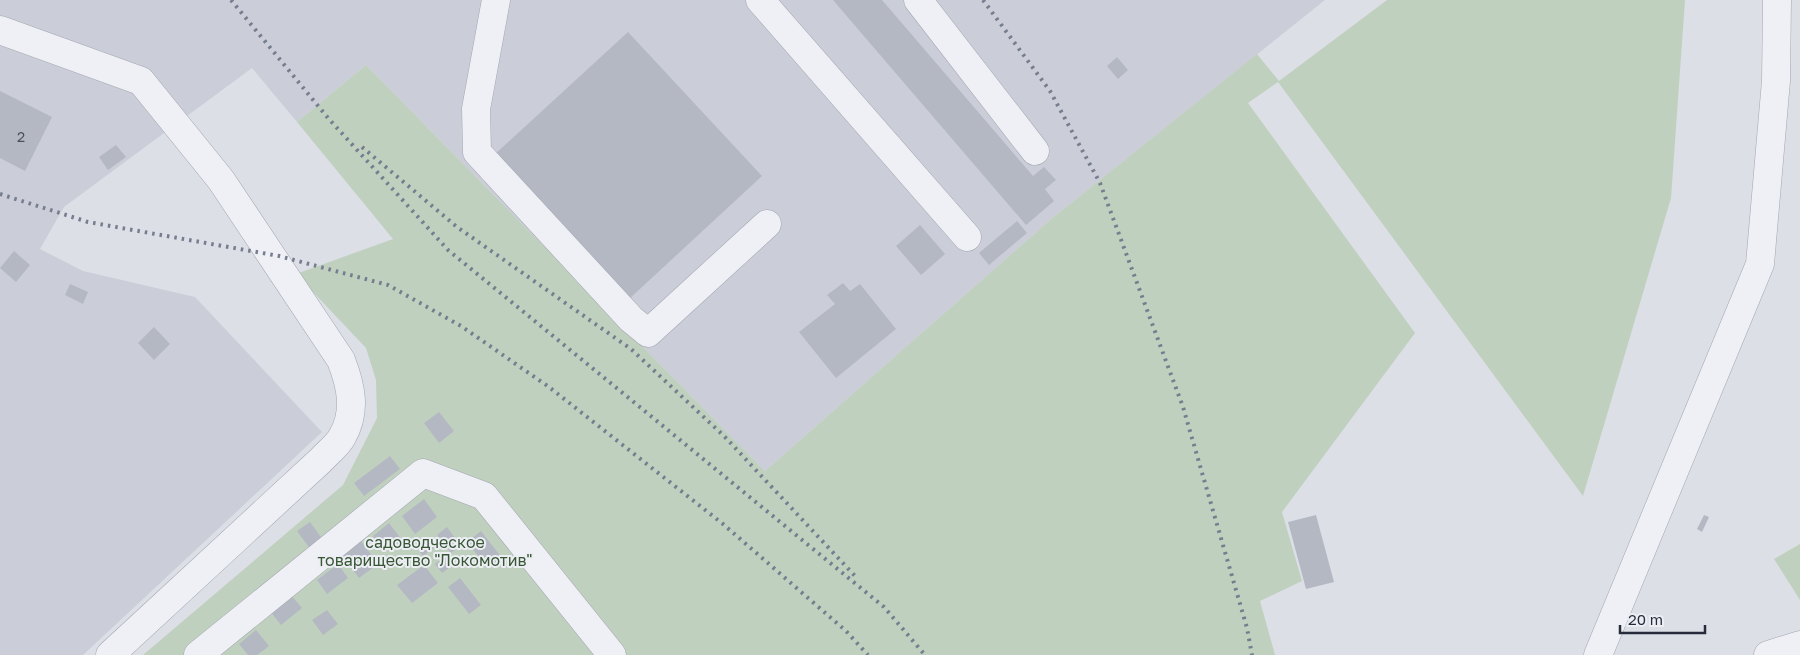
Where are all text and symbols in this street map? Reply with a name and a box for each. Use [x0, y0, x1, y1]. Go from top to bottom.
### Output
house number: 2 [17, 128, 25, 145]
park label: садоводческое товарищество "Локомотив" [317, 532, 533, 570]
scale bar [1620, 602, 1705, 634]
text: 20 m [1628, 610, 1663, 628]

